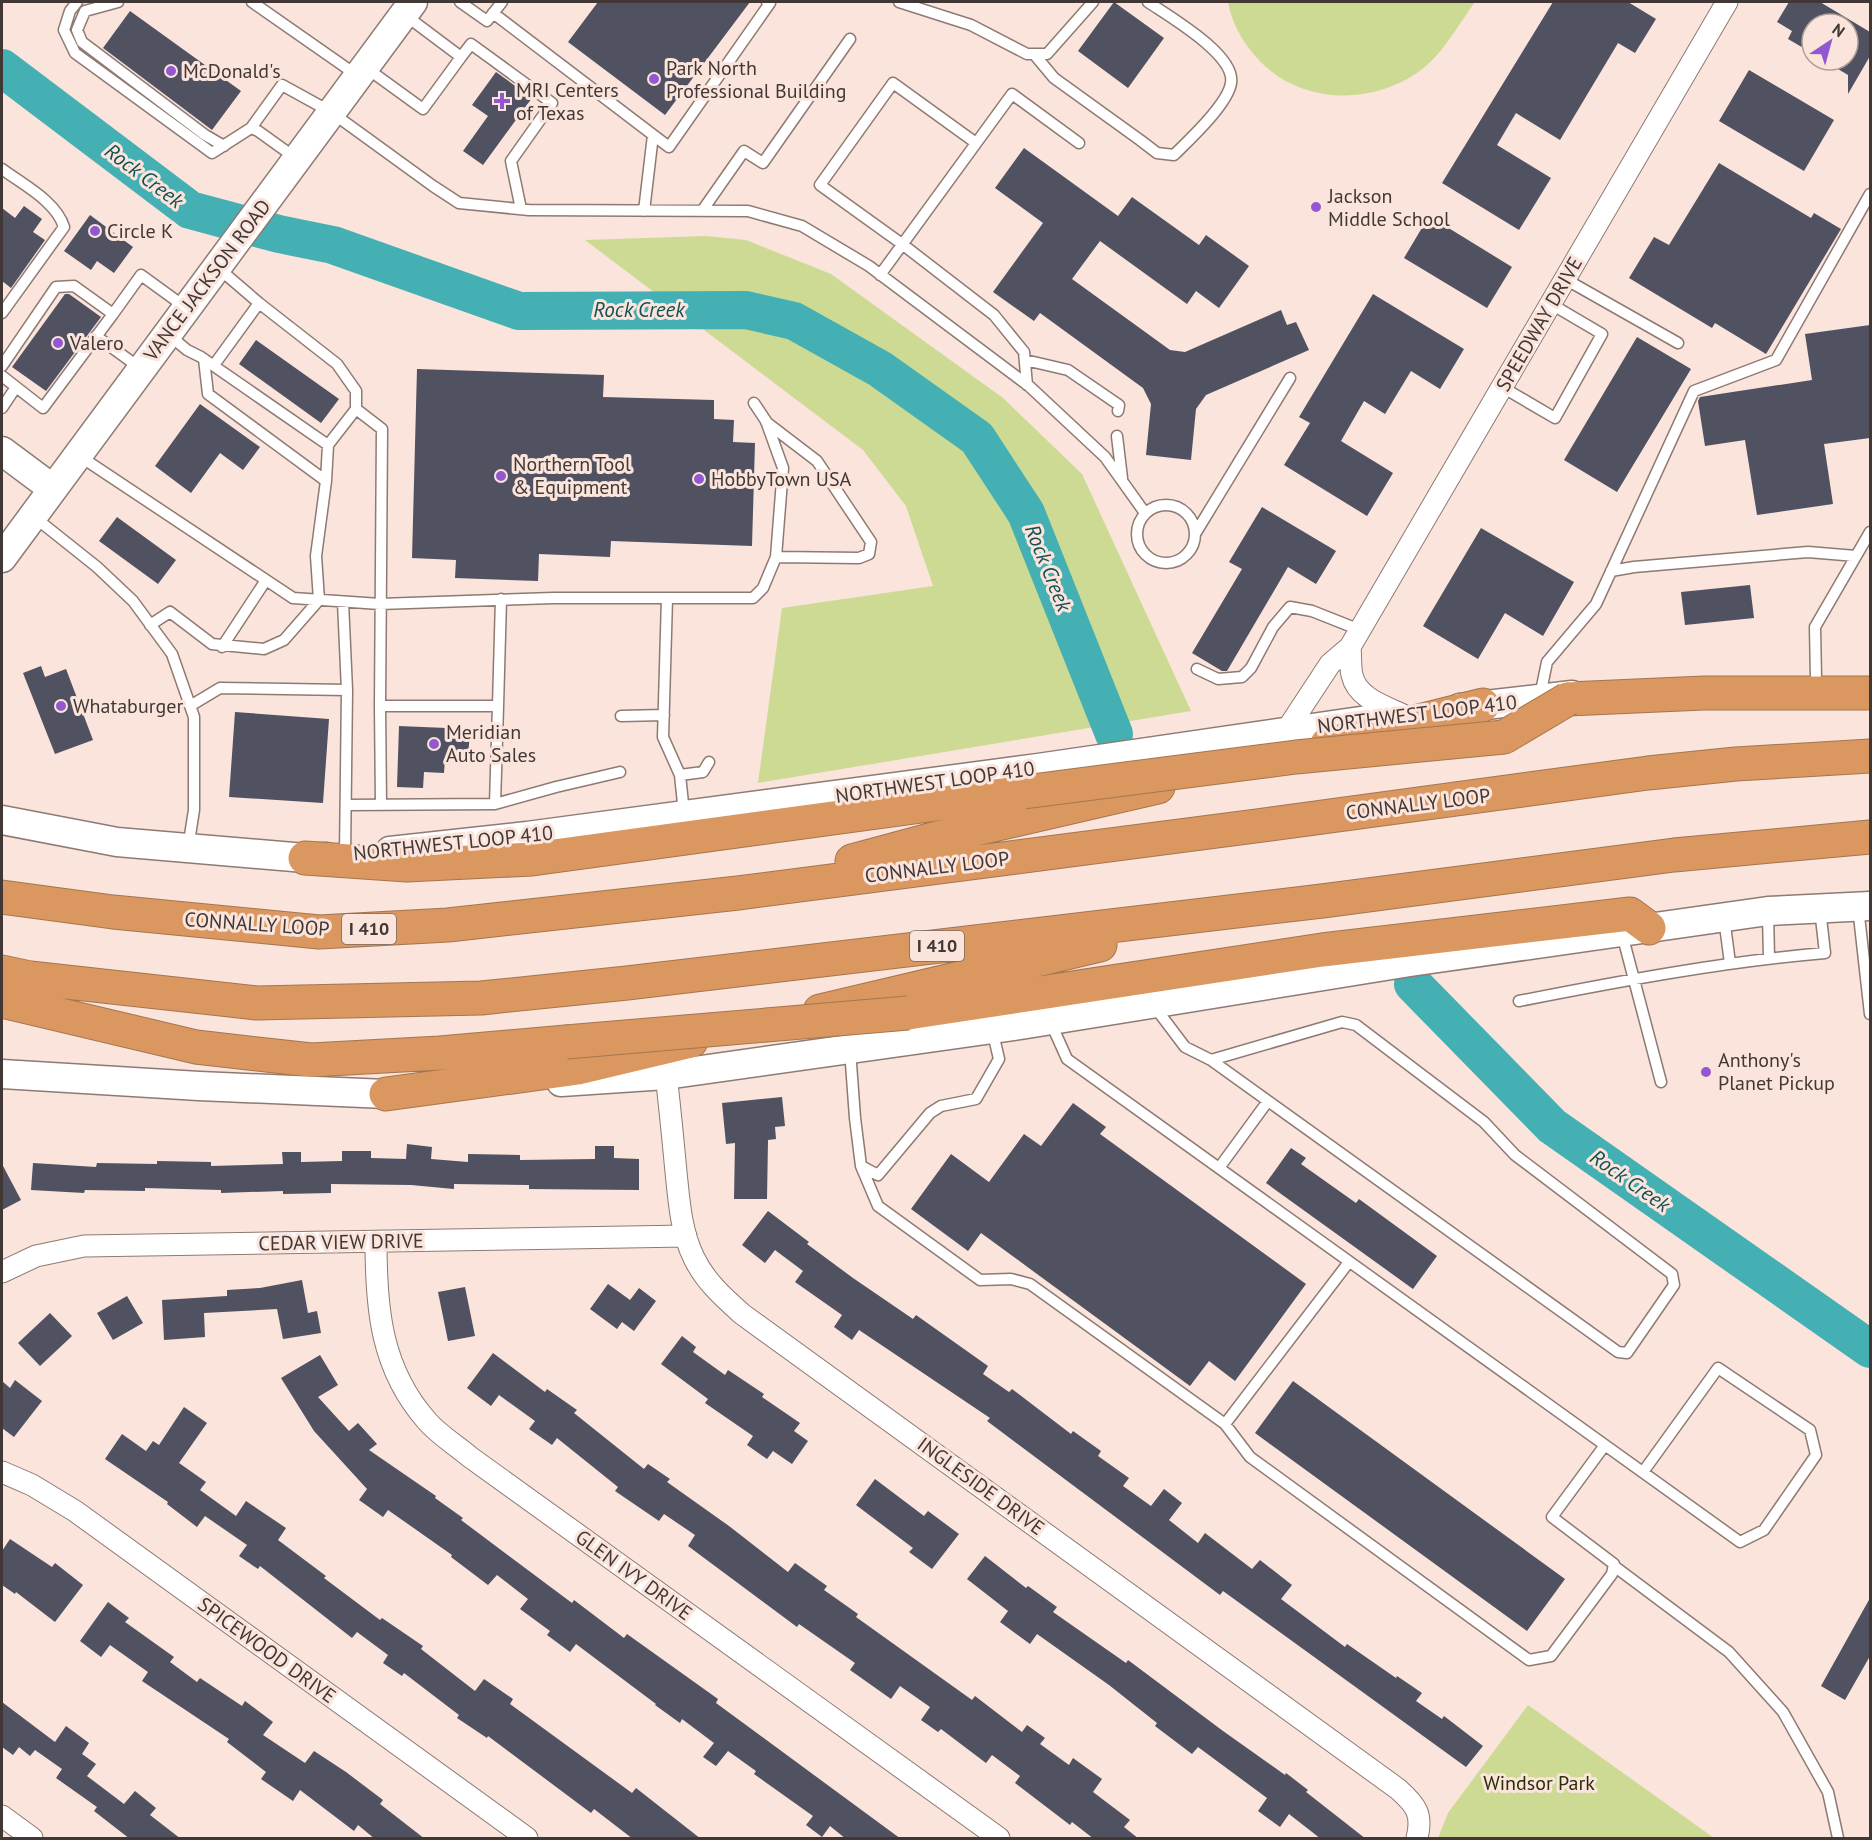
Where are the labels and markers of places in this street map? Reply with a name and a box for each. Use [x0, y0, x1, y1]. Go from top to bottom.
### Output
place label: Park North Professional Building [666, 55, 847, 104]
place label: McDonald's [183, 58, 281, 84]
marker: McDonald's [164, 64, 178, 78]
marker: Park North Professional Building [647, 72, 661, 86]
place label: MRI Centers of Texas [516, 77, 619, 126]
marker: MRI Centers of Texas [493, 92, 511, 110]
place label: Jackson Middle School [1327, 183, 1450, 232]
marker: Jackson Middle School [1309, 200, 1323, 214]
place label: Circle K [107, 218, 173, 244]
marker: Circle K [88, 224, 102, 238]
place label: Valero [69, 330, 124, 356]
marker: Valero [51, 336, 65, 350]
place label: Northern Tool & Equipment [513, 451, 631, 500]
place label: HobbyTown USA [711, 466, 852, 492]
marker: Northern Tool & Equipment [494, 469, 508, 483]
marker: HobbyTown USA [692, 472, 706, 486]
place label: Whataburger [73, 693, 183, 719]
marker: Whataburger [54, 699, 68, 713]
place label: Meridian Auto Sales [446, 719, 536, 768]
marker: Meridian Auto Sales [427, 737, 441, 751]
place label: Anthony's Planet Pickup [1718, 1047, 1835, 1096]
marker: Anthony's Planet Pickup [1699, 1065, 1713, 1079]

